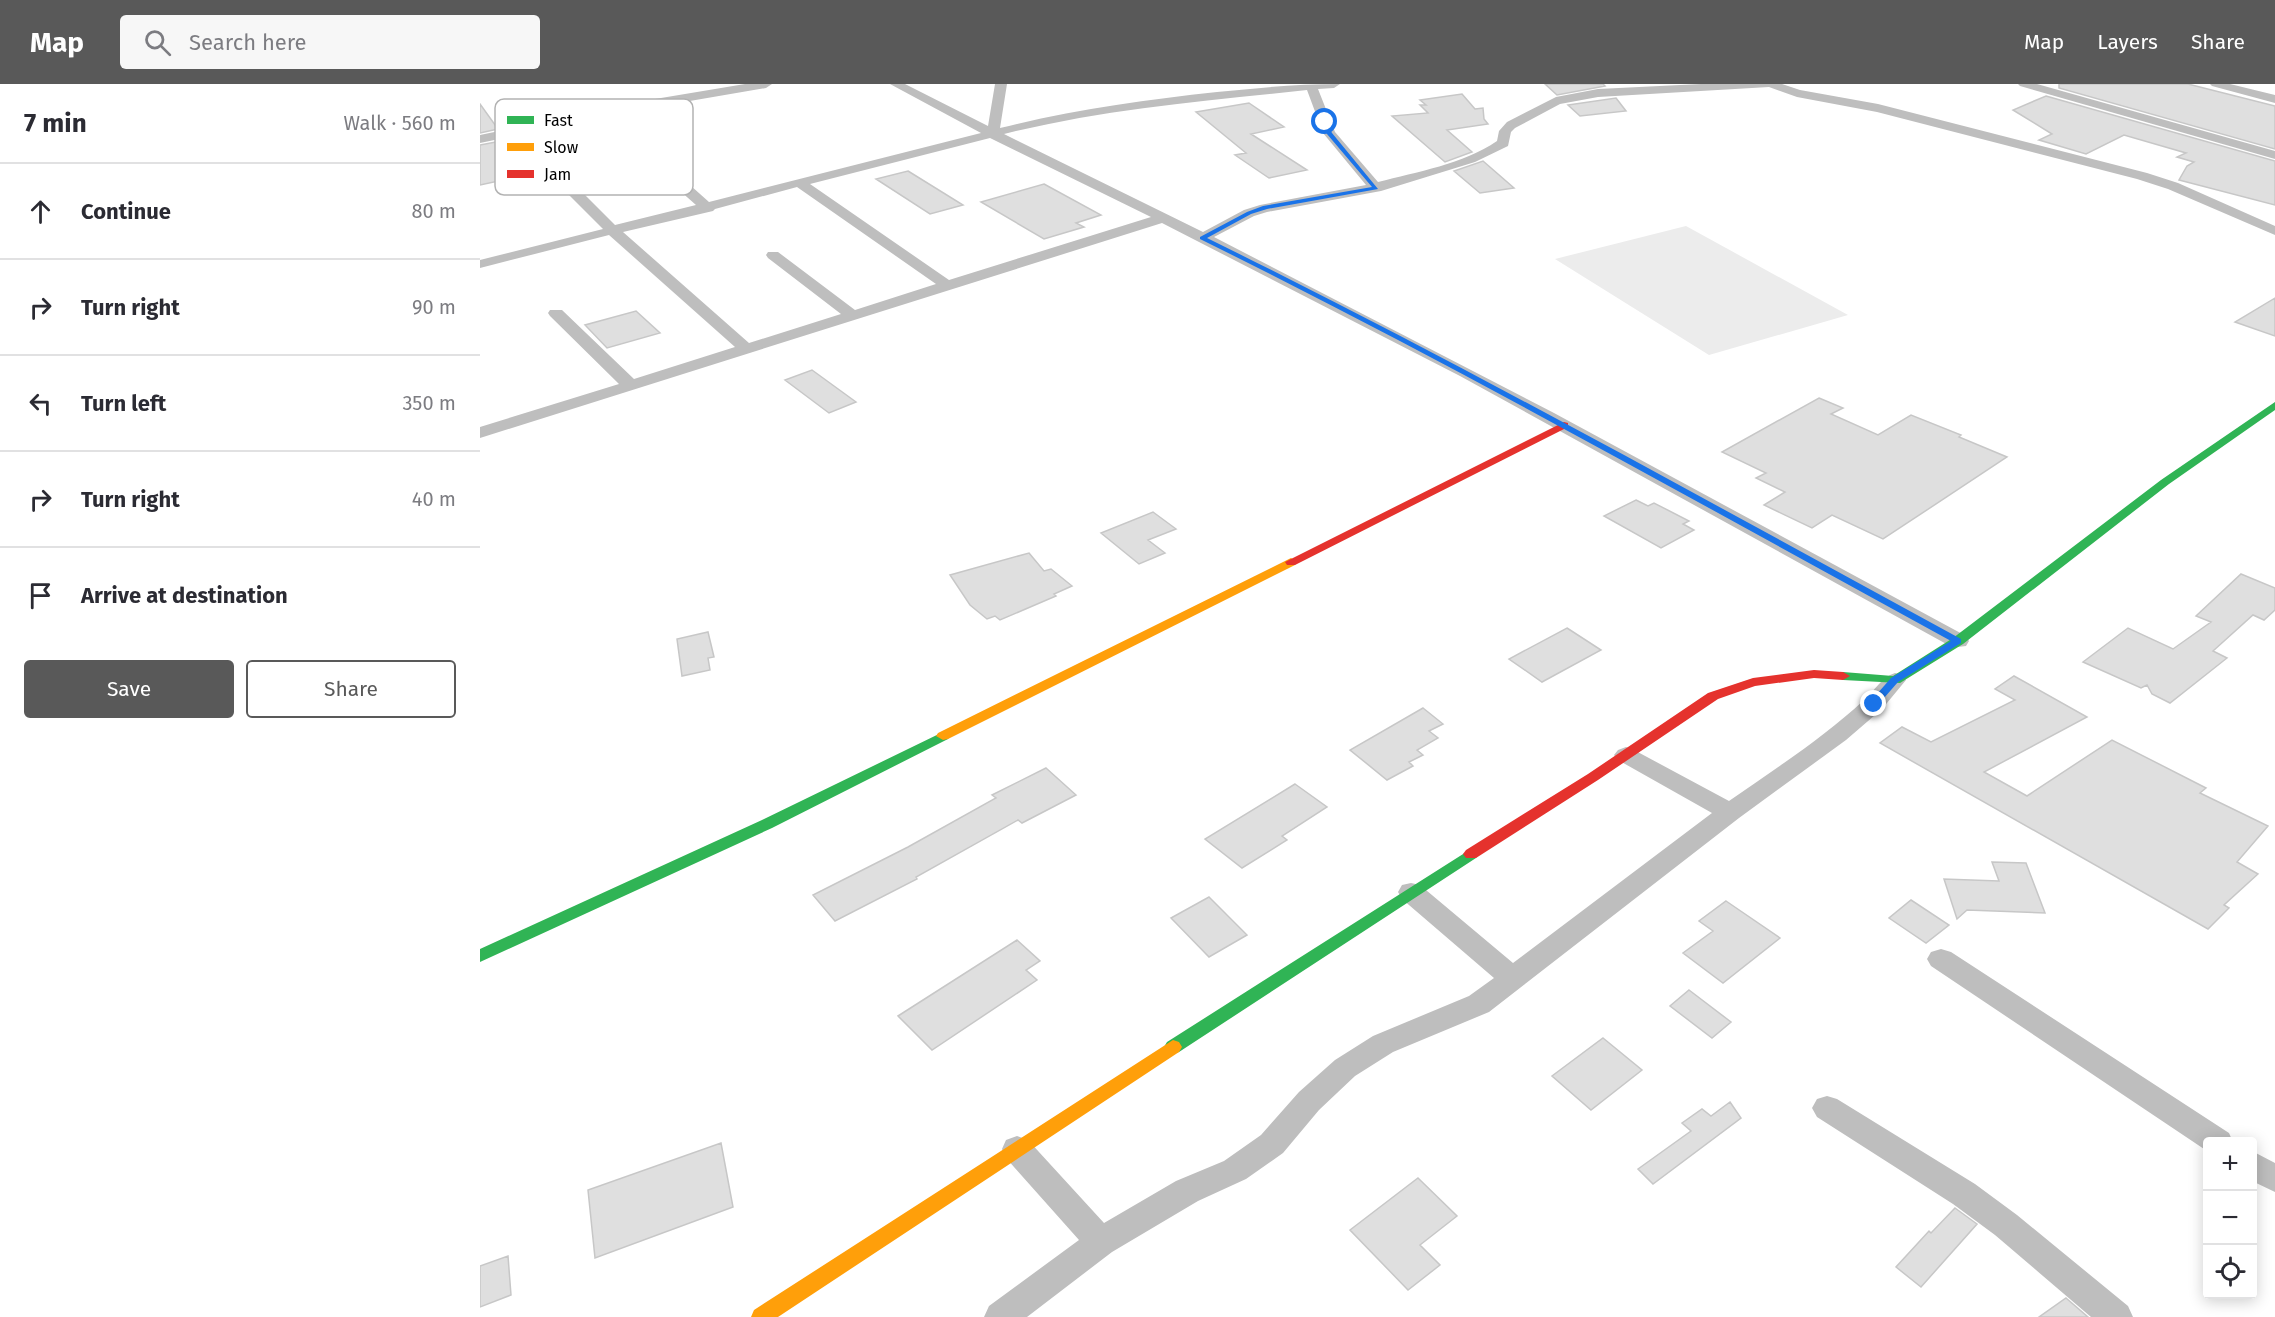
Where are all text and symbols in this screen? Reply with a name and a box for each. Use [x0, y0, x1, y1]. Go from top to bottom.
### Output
search box [120, 15, 540, 69]
text: Map [30, 26, 84, 59]
icon: search [141, 26, 174, 59]
text: Search here [189, 29, 307, 56]
text: Map [2024, 29, 2064, 55]
text: Layers [2097, 29, 2158, 55]
text: Share [2191, 29, 2245, 55]
legend [495, 99, 693, 195]
text: 7 min [24, 108, 87, 139]
route start [1311, 108, 1337, 134]
text: Walk · 560 m [344, 111, 456, 135]
text: Fast [544, 111, 573, 130]
text: Slow [544, 138, 579, 157]
text: Jam [544, 165, 571, 184]
icon: ahead [24, 195, 57, 228]
text: Continue [81, 198, 171, 225]
text: 80 m [411, 199, 456, 223]
icon: right [24, 291, 57, 324]
text: Turn right [81, 294, 180, 321]
text: 90 m [412, 295, 456, 319]
icon: left [24, 387, 57, 420]
text: Turn left [81, 390, 166, 417]
text: 350 m [402, 391, 456, 415]
icon: right [24, 483, 57, 516]
text: Turn right [81, 486, 180, 513]
text: 40 m [412, 487, 456, 511]
icon: arrive [24, 579, 57, 612]
text: Arrive at destination [81, 582, 288, 609]
button: Save [24, 660, 234, 718]
button: Share [246, 660, 456, 718]
route end [1860, 690, 1886, 716]
map controls [2203, 1137, 2257, 1299]
button: + [2203, 1137, 2257, 1191]
button: − [2203, 1191, 2257, 1245]
button: locate [2203, 1245, 2257, 1299]

